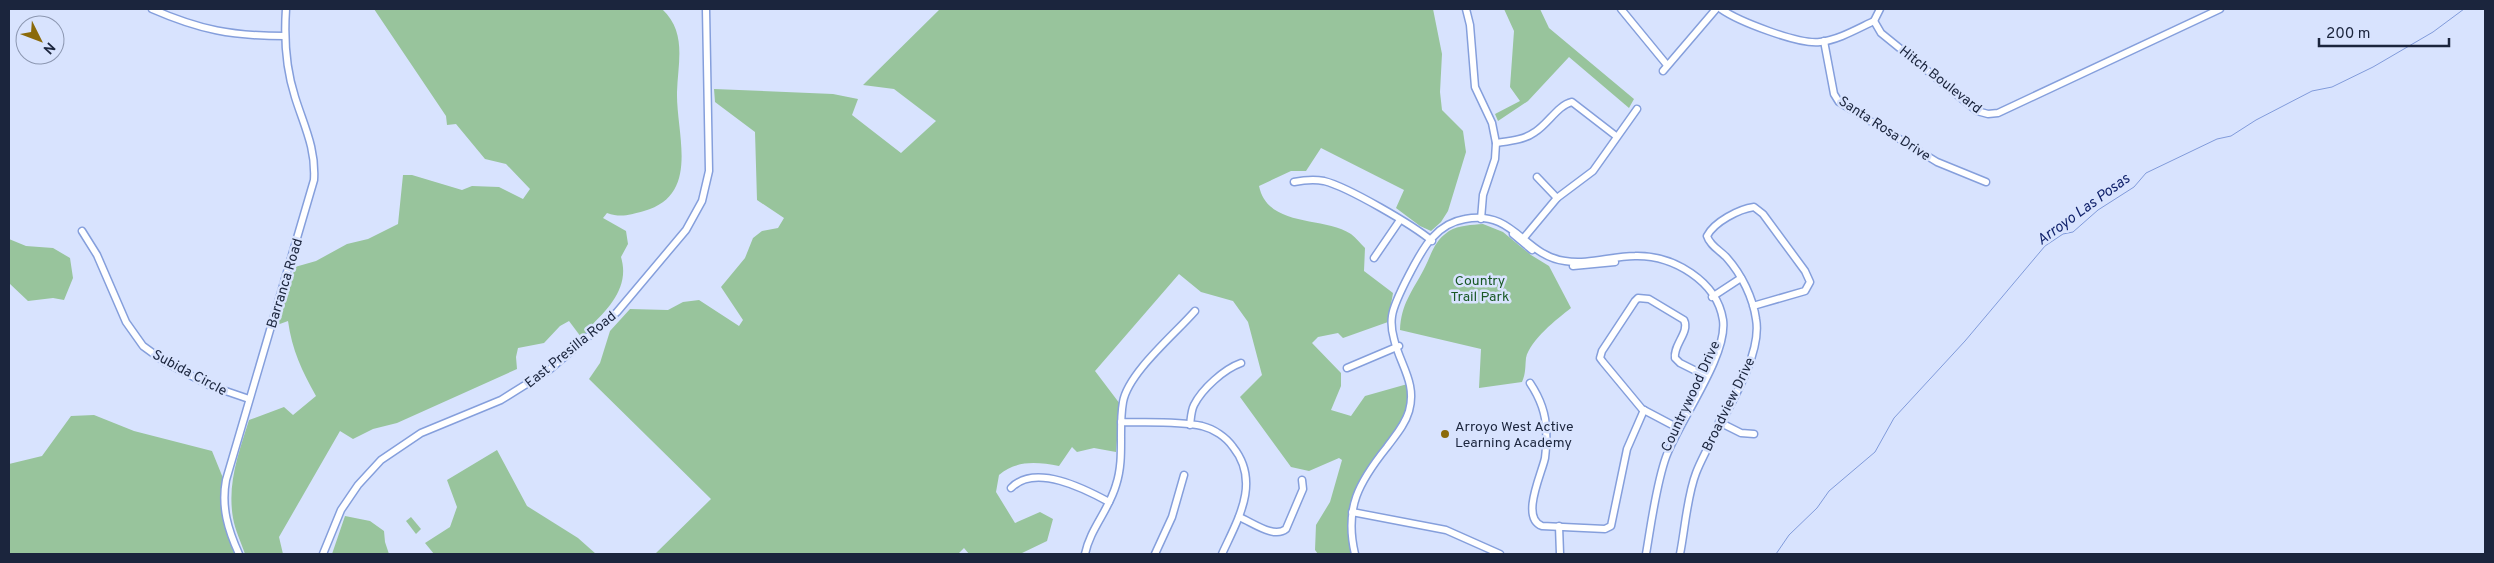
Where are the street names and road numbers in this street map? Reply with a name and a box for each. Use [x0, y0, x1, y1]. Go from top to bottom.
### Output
street label: Hitch Boulevard [1895, 43, 1985, 118]
street label: Santa Rosa Drive [1835, 93, 1933, 165]
street label: Barranca Road [264, 237, 307, 330]
street label: East Presilla Road [522, 308, 620, 392]
street label: Countrywood Drive [1658, 338, 1725, 455]
street label: Subida Circle [149, 347, 230, 400]
street label: Broadview Drive [1699, 355, 1759, 454]

